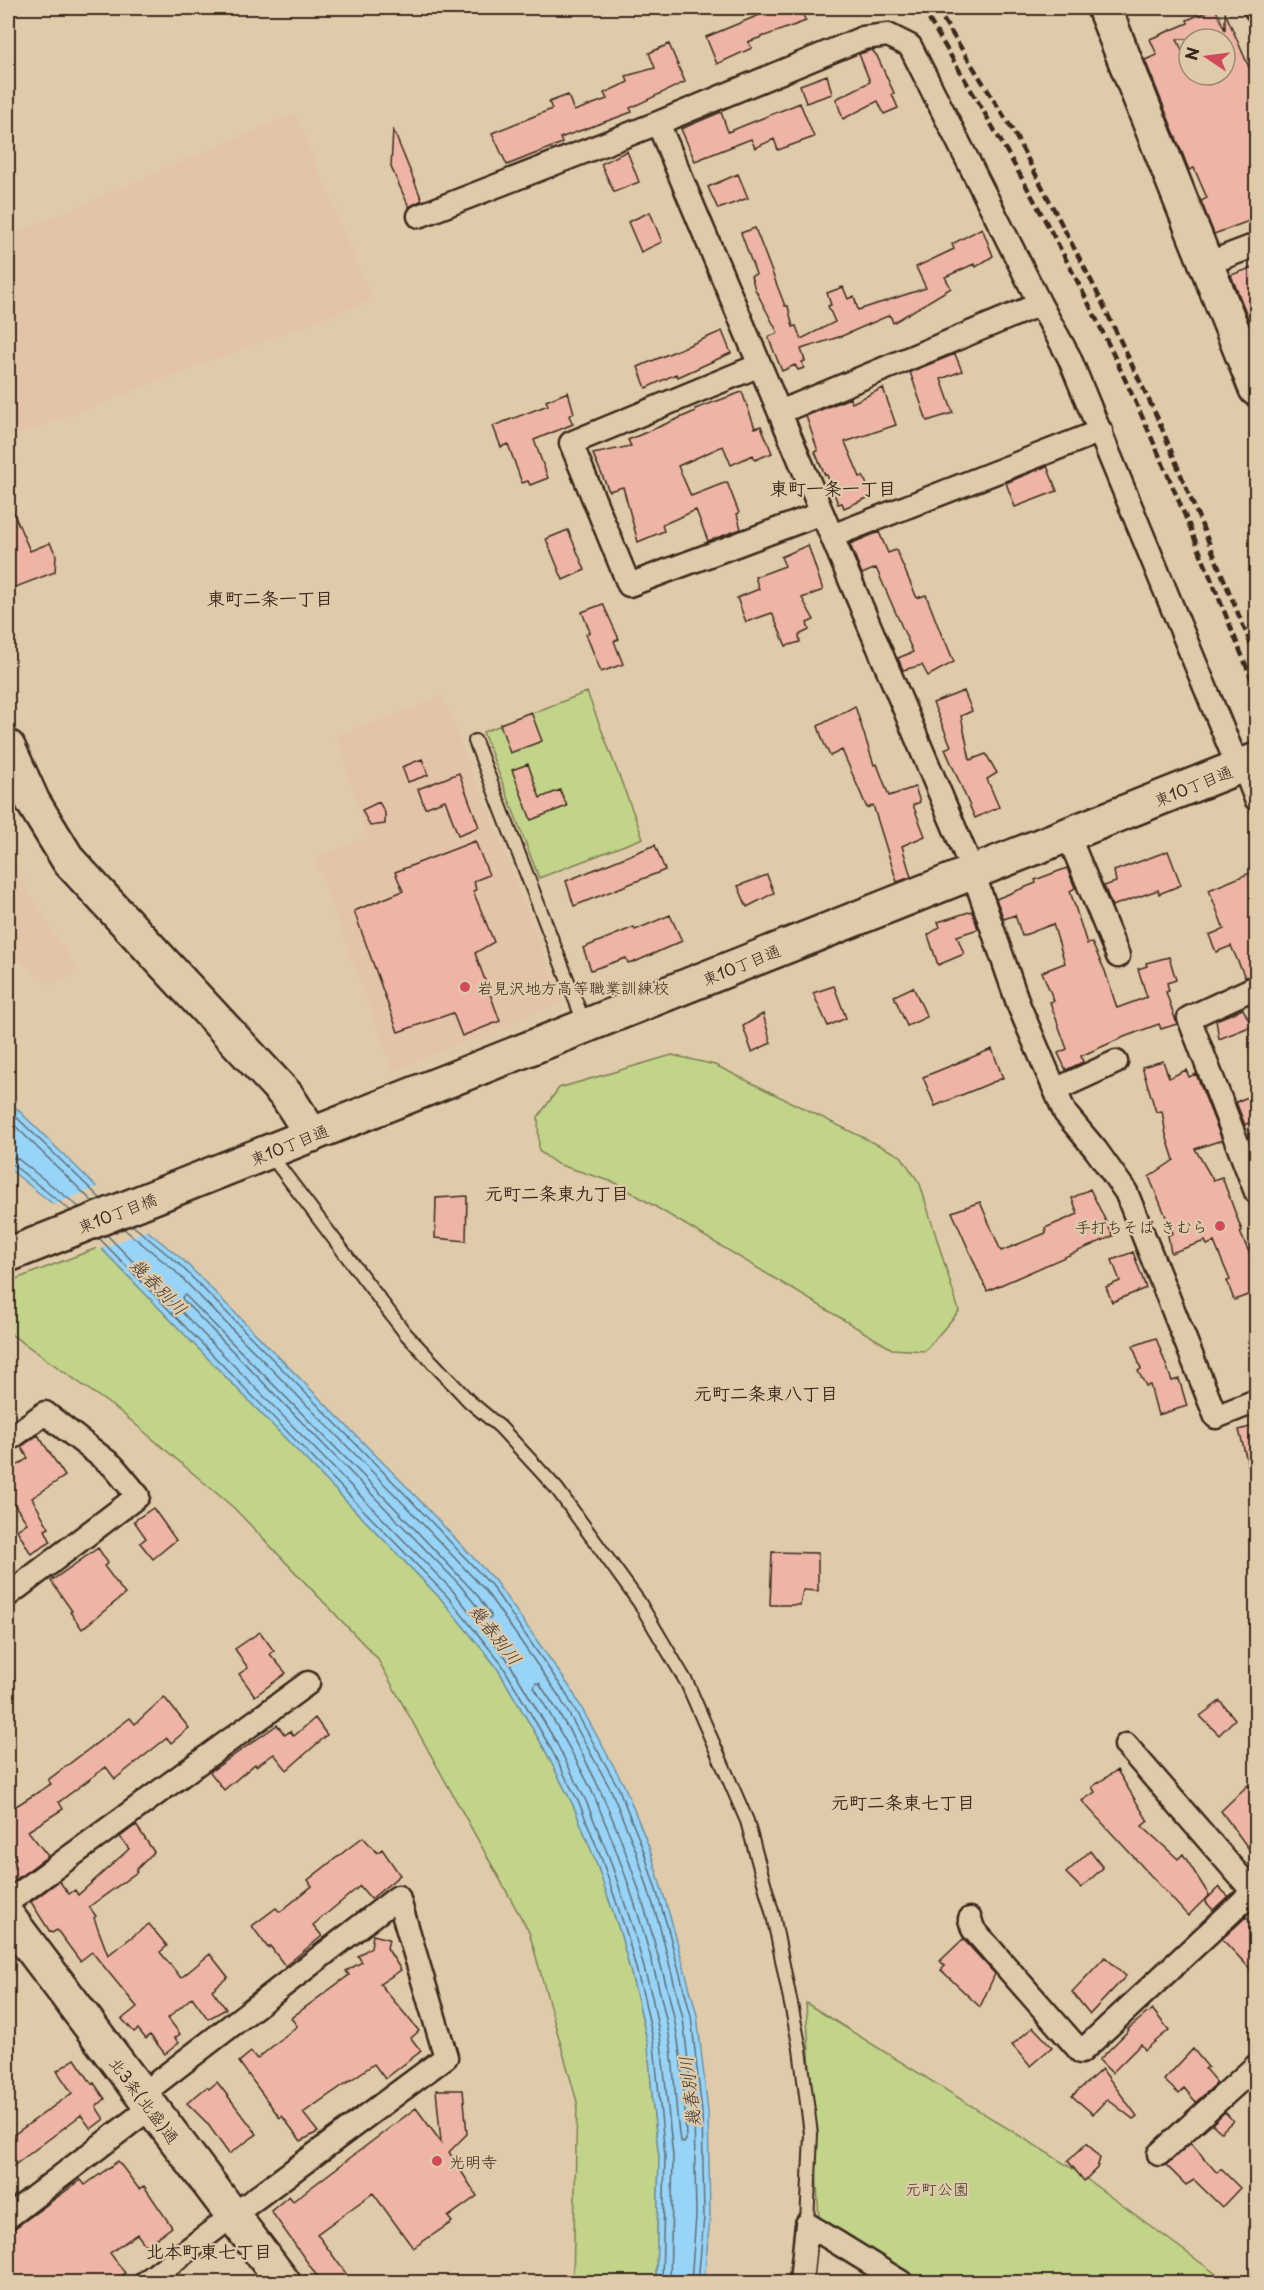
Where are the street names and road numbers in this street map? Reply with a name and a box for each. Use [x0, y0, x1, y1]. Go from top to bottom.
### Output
street label: 東10丁目通 [1150, 758, 1236, 812]
street label: 東10丁目通 [698, 937, 784, 991]
street label: 東10丁目通 [246, 1117, 332, 1171]
street label: 東10丁目橋 [74, 1186, 160, 1238]
street label: 北3条(北盛)通 [104, 2052, 186, 2148]

